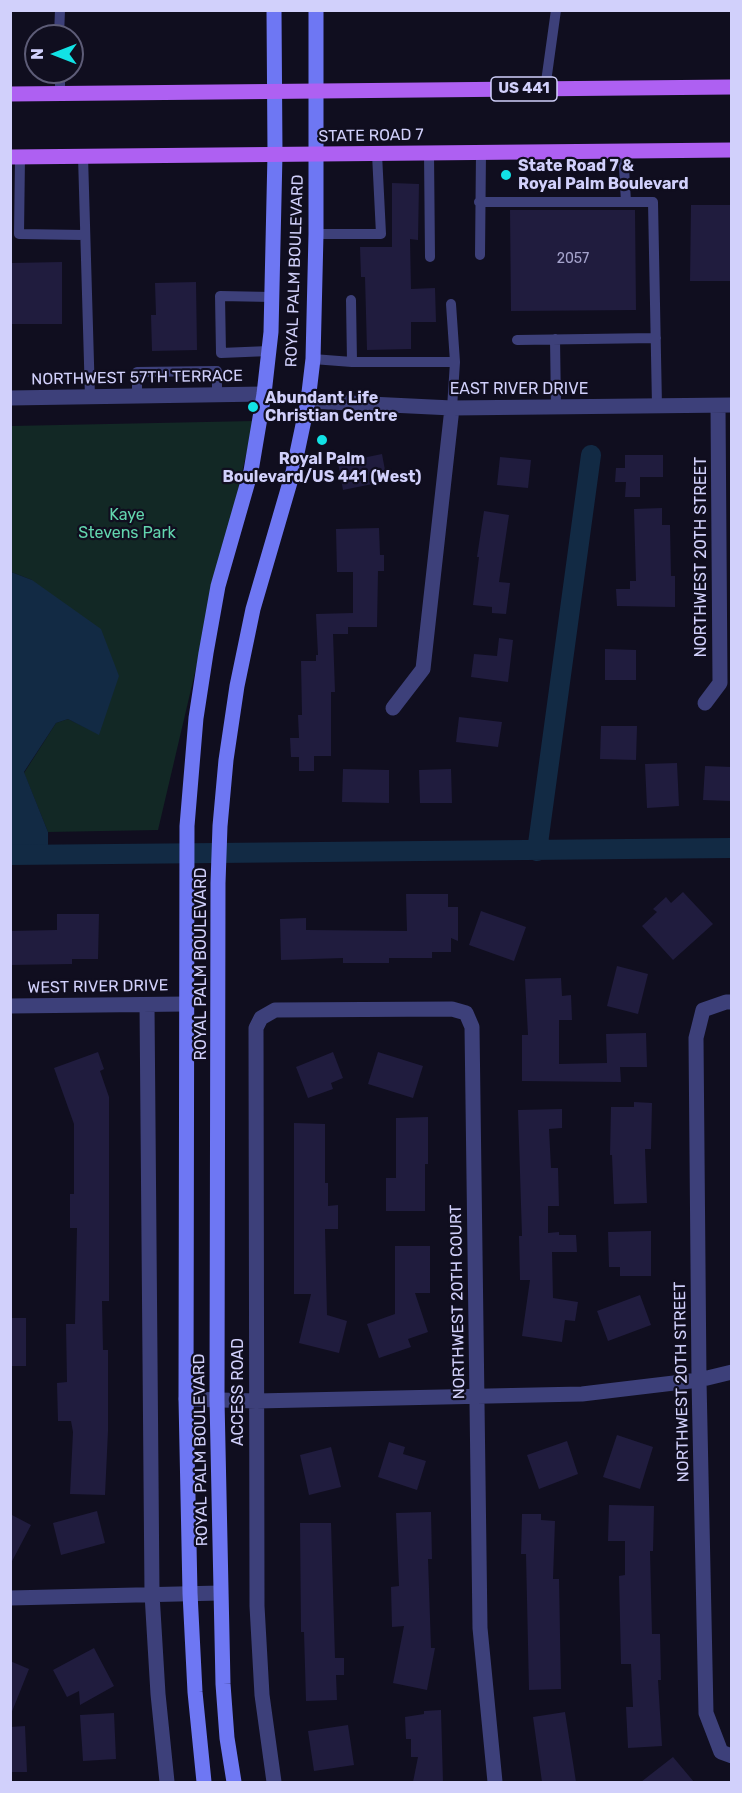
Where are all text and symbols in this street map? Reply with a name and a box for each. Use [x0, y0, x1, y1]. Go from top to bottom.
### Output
north arrow [24, 24, 84, 84]
text: N [28, 48, 47, 60]
road number: US 441 [491, 77, 557, 101]
street label: STATE ROAD 7 [318, 125, 424, 147]
place label: State Road 7 & Royal Palm Boulevard [518, 156, 689, 194]
marker: State Road 7 & Royal Palm Boulevard [499, 168, 513, 182]
street label: ROYAL PALM BOULEVARD [282, 174, 308, 368]
house number: 2057 [557, 251, 589, 267]
street label: NORTHWEST 57TH TERRACE [31, 367, 243, 389]
street label: EAST RIVER DRIVE [450, 379, 588, 399]
place label: Abundant Life Christian Centre [265, 388, 398, 426]
marker: Abundant Life Christian Centre [246, 400, 260, 414]
marker: Royal Palm Boulevard/US 441 (West) [315, 433, 329, 447]
place label: Royal Palm Boulevard/US 441 (West) [223, 449, 421, 487]
street label: NORTHWEST 20TH STREET [691, 457, 711, 657]
park label: Kaye Stevens Park [78, 505, 176, 543]
street label: ROYAL PALM BOULEVARD [191, 868, 211, 1060]
street label: WEST RIVER DRIVE [27, 976, 169, 998]
street label: NORTHWEST 20TH COURT [447, 1204, 469, 1400]
street label: NORTHWEST 20TH STREET [671, 1281, 693, 1483]
street label: ACCESS ROAD [228, 1338, 248, 1446]
street label: ROYAL PALM BOULEVARD [190, 1353, 212, 1547]

